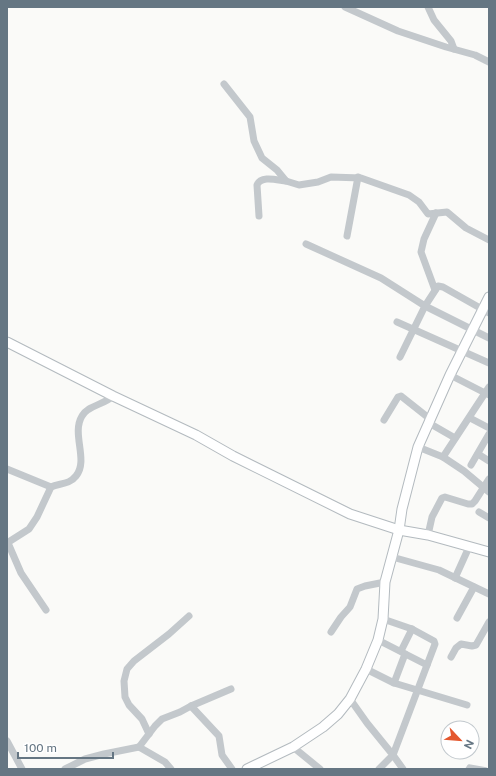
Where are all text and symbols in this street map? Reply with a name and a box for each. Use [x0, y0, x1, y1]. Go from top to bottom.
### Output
north arrow [440, 720, 480, 760]
scale bar [18, 734, 113, 760]
text: N [462, 738, 476, 751]
text: 100 m [24, 741, 57, 755]

